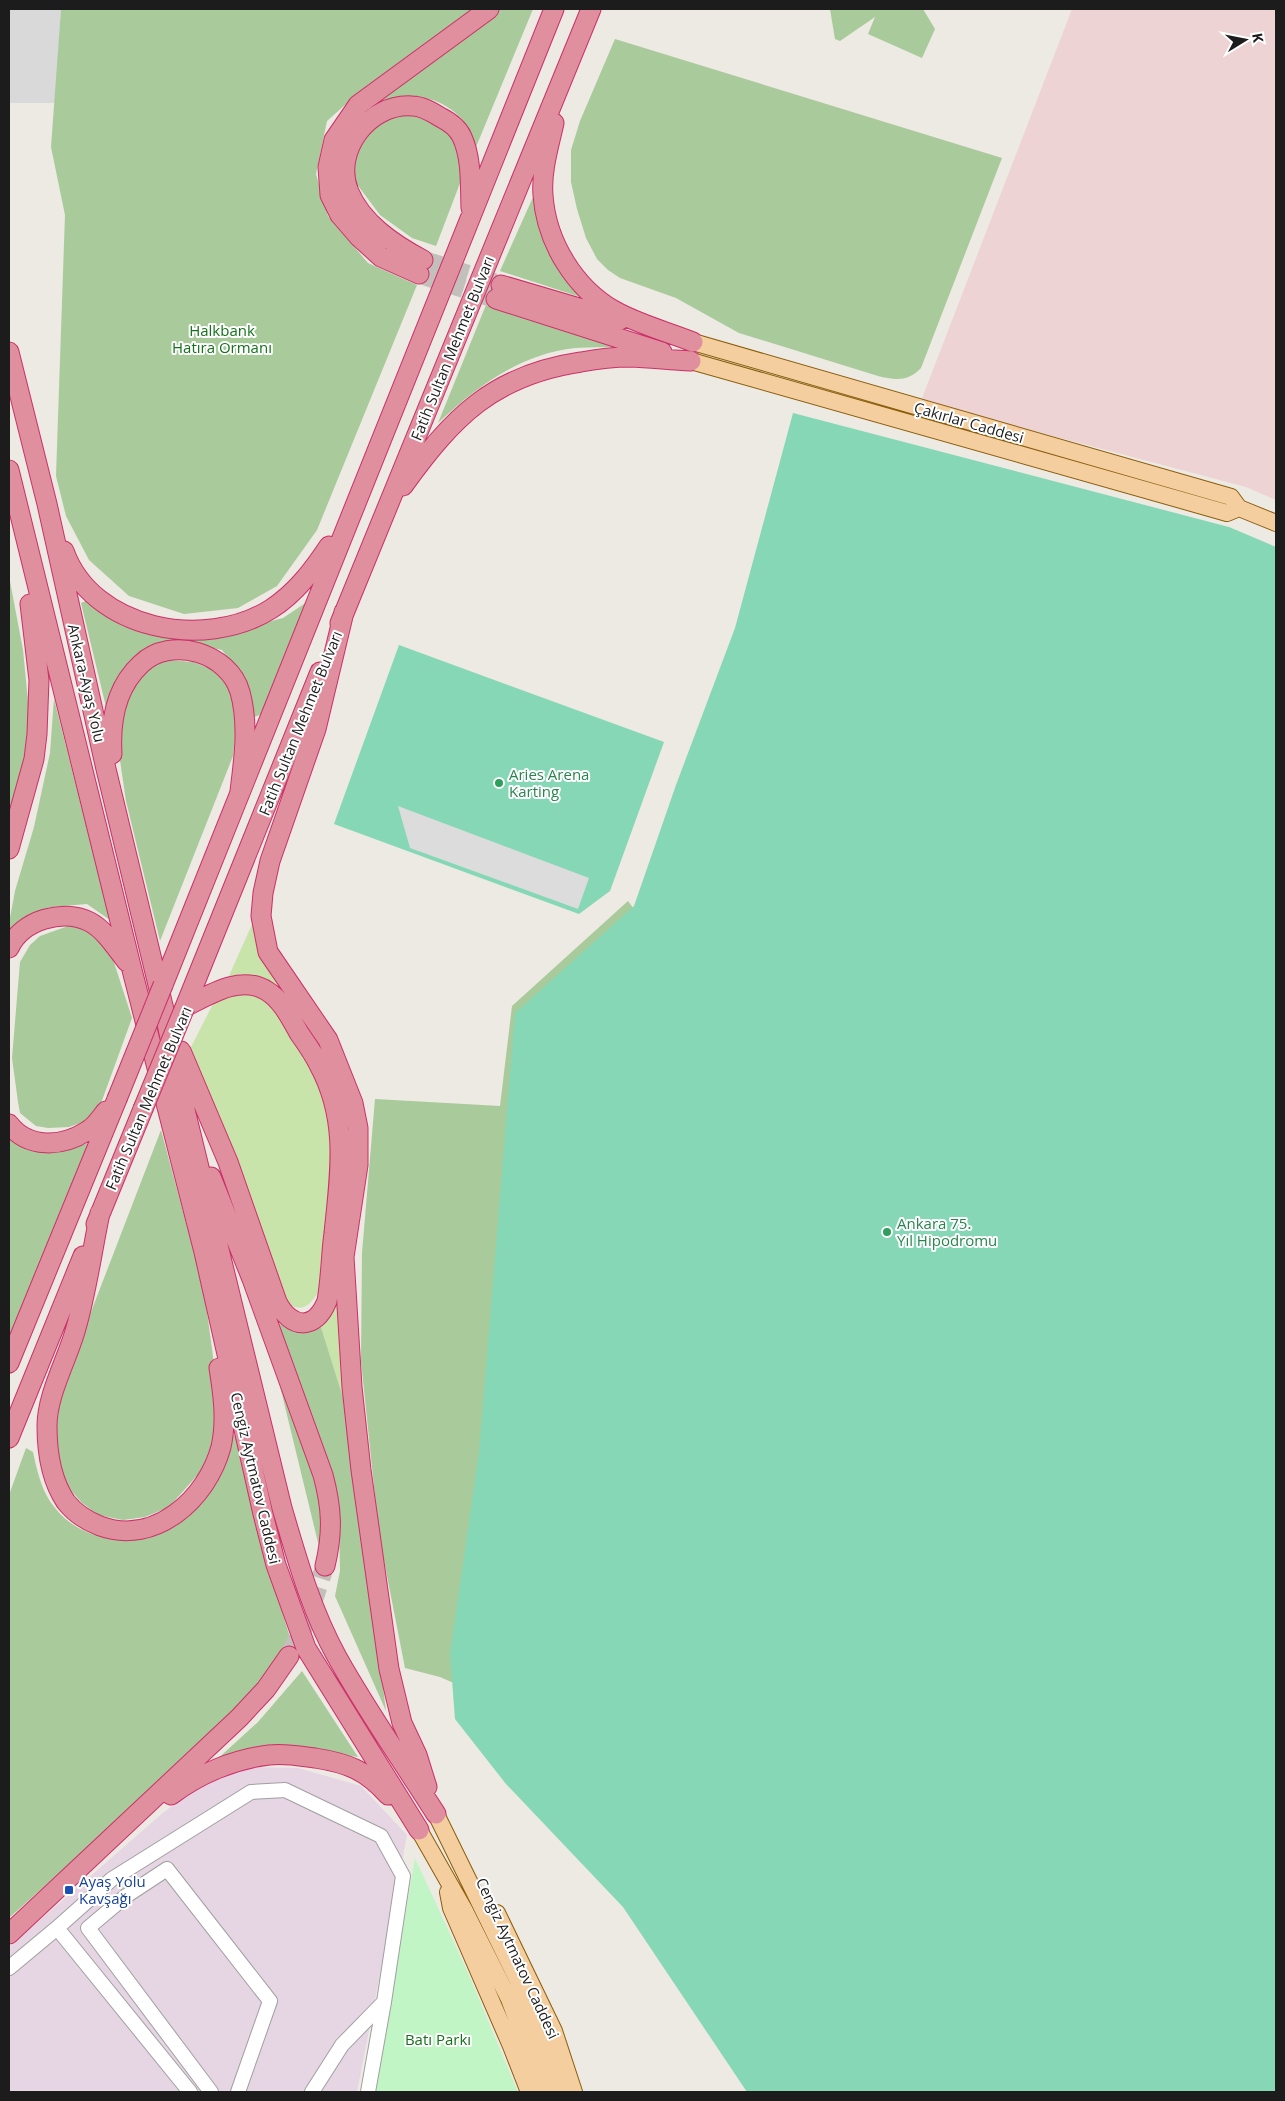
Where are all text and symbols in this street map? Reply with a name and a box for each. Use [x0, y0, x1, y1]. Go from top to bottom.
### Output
north arrow [1220, 15, 1270, 65]
text: K [1248, 31, 1269, 45]
street label: Fatih Sultan Mehmet Bulvarı [406, 253, 498, 443]
park label: Halkbank Hatıra Ormanı [172, 320, 272, 357]
street label: Çakırlar Caddesi [912, 397, 1026, 447]
street label: Ankara-Ayaş Yolu [64, 622, 110, 744]
street label: Fatih Sultan Mehmet Bulvarı [254, 628, 346, 818]
place label: Aries Arena Karting [509, 764, 589, 801]
marker: Aries Arena Karting [493, 777, 505, 789]
street label: Fatih Sultan Mehmet Bulvarı [100, 1003, 196, 1193]
place label: Ankara 75. Yıl Hipodromu [897, 1213, 997, 1250]
marker: Ankara 75. Yıl Hipodromu [881, 1226, 893, 1238]
street label: Cengiz Aytmatov Caddesi [226, 1390, 286, 1566]
place label: Ayaş Yolu Kavşağı [79, 1871, 146, 1908]
street label: Cengiz Aytmatov Caddesi [472, 1874, 564, 2042]
marker: Ayaş Yolu Kavşağı [63, 1884, 75, 1896]
park label: Batı Parkı [405, 2029, 471, 2049]

